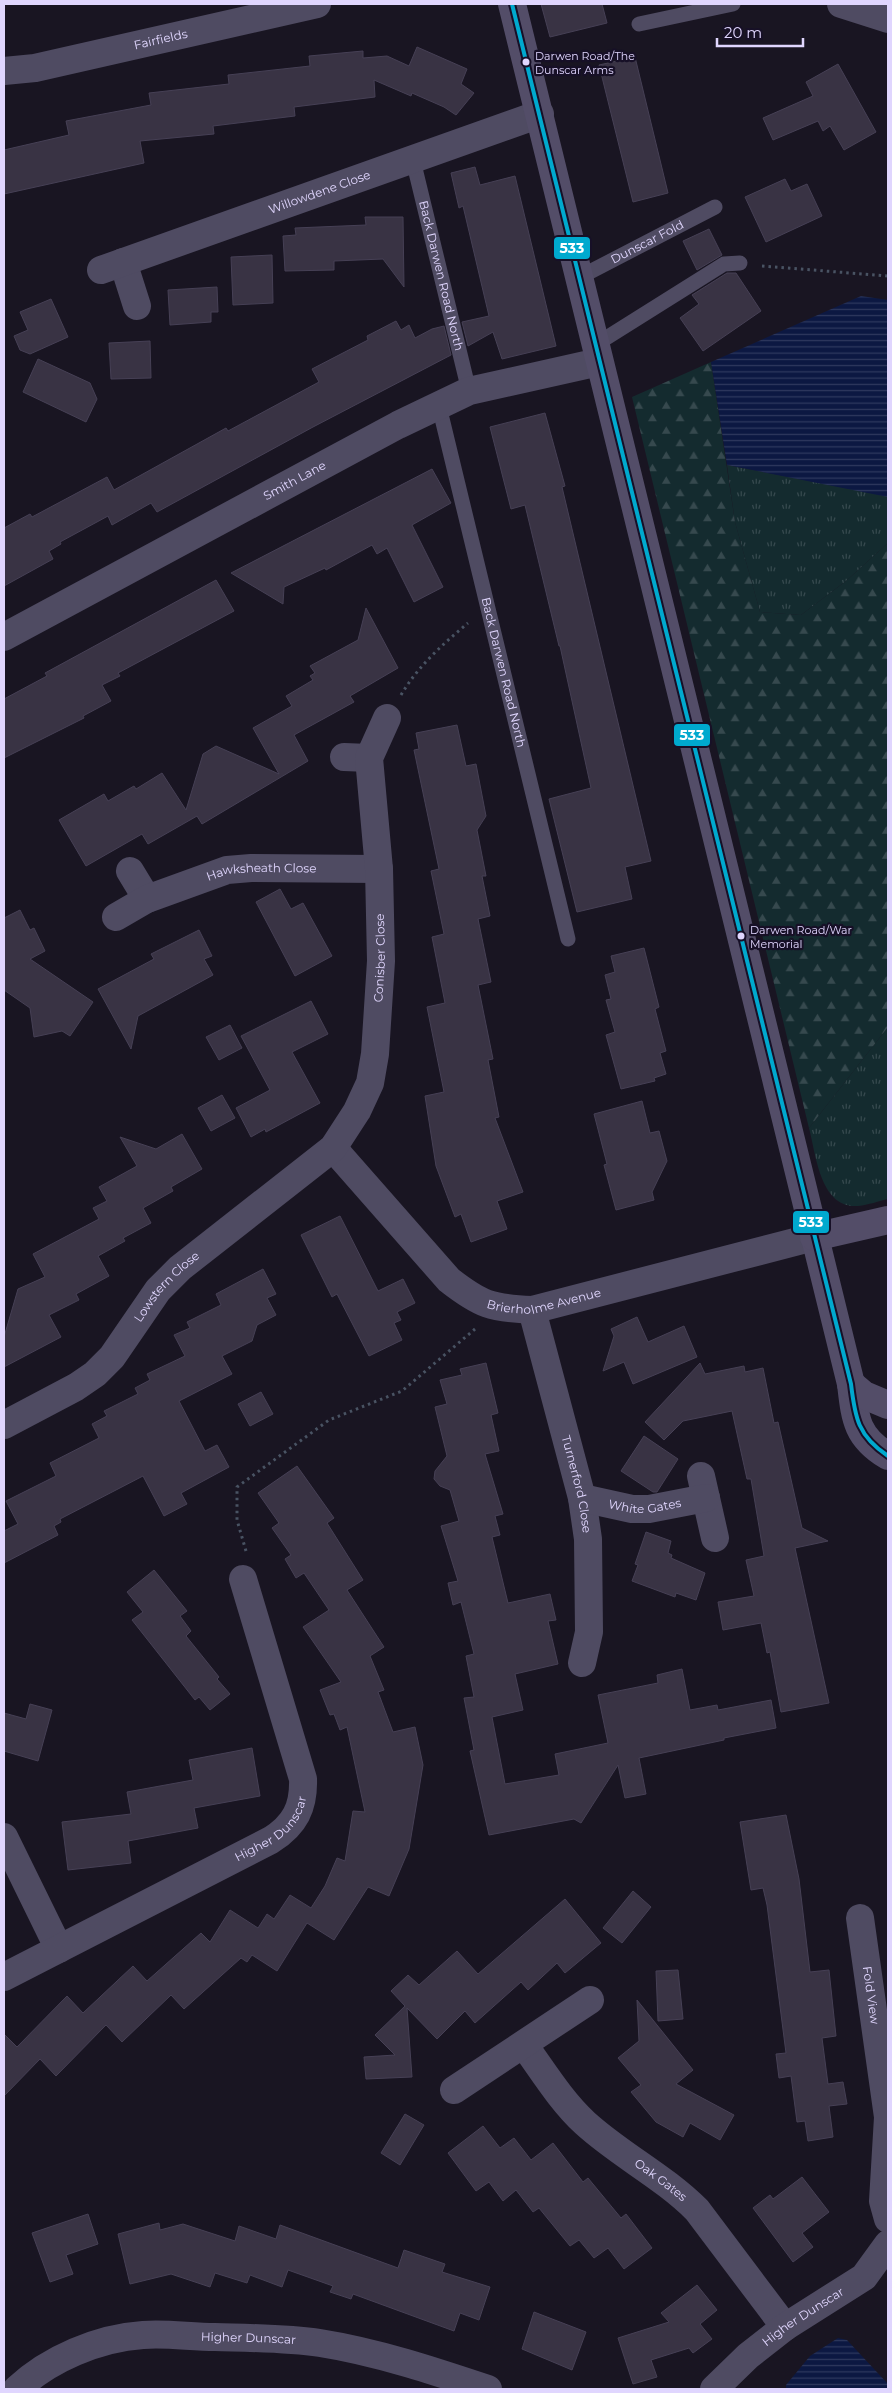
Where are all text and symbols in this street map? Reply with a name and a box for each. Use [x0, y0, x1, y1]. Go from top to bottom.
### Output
scale bar [717, 15, 803, 47]
text: 20 m [724, 23, 762, 42]
street label: Fairfields [132, 26, 189, 52]
place label: Darwen Road/The Dunscar Arms [535, 49, 635, 77]
marker: Darwen Road/The Dunscar Arms [521, 57, 531, 67]
street label: Willowdene Close [267, 167, 372, 217]
street label: Back Darwen Road North [416, 199, 467, 352]
street label: Dunscar Fold [608, 217, 686, 267]
line badge: 533 [553, 236, 591, 260]
text: 533 [560, 239, 584, 257]
street label: Smith Lane [260, 457, 328, 503]
street label: Back Darwen Road North [479, 596, 529, 749]
line badge: 533 [673, 723, 711, 747]
text: 533 [680, 726, 704, 744]
street label: Hawksheath Close [204, 860, 317, 884]
street label: Conisber Close [370, 913, 388, 1003]
place label: Darwen Road/War Memorial [750, 923, 852, 951]
marker: Darwen Road/War Memorial [736, 931, 746, 941]
line badge: 533 [792, 1210, 830, 1234]
text: 533 [799, 1213, 823, 1231]
street label: Lowstern Close [130, 1248, 202, 1325]
street label: Brierholme Avenue [485, 1284, 602, 1317]
street label: Turnerford Close [559, 1434, 595, 1534]
street label: White Gates [607, 1495, 682, 1516]
street label: Higher Dunscar [232, 1795, 309, 1864]
street label: Fold View [860, 1965, 883, 2026]
street label: Oak Gates [632, 2155, 690, 2204]
street label: Higher Dunscar [759, 2284, 847, 2349]
street label: Higher Dunscar [201, 2329, 297, 2347]

